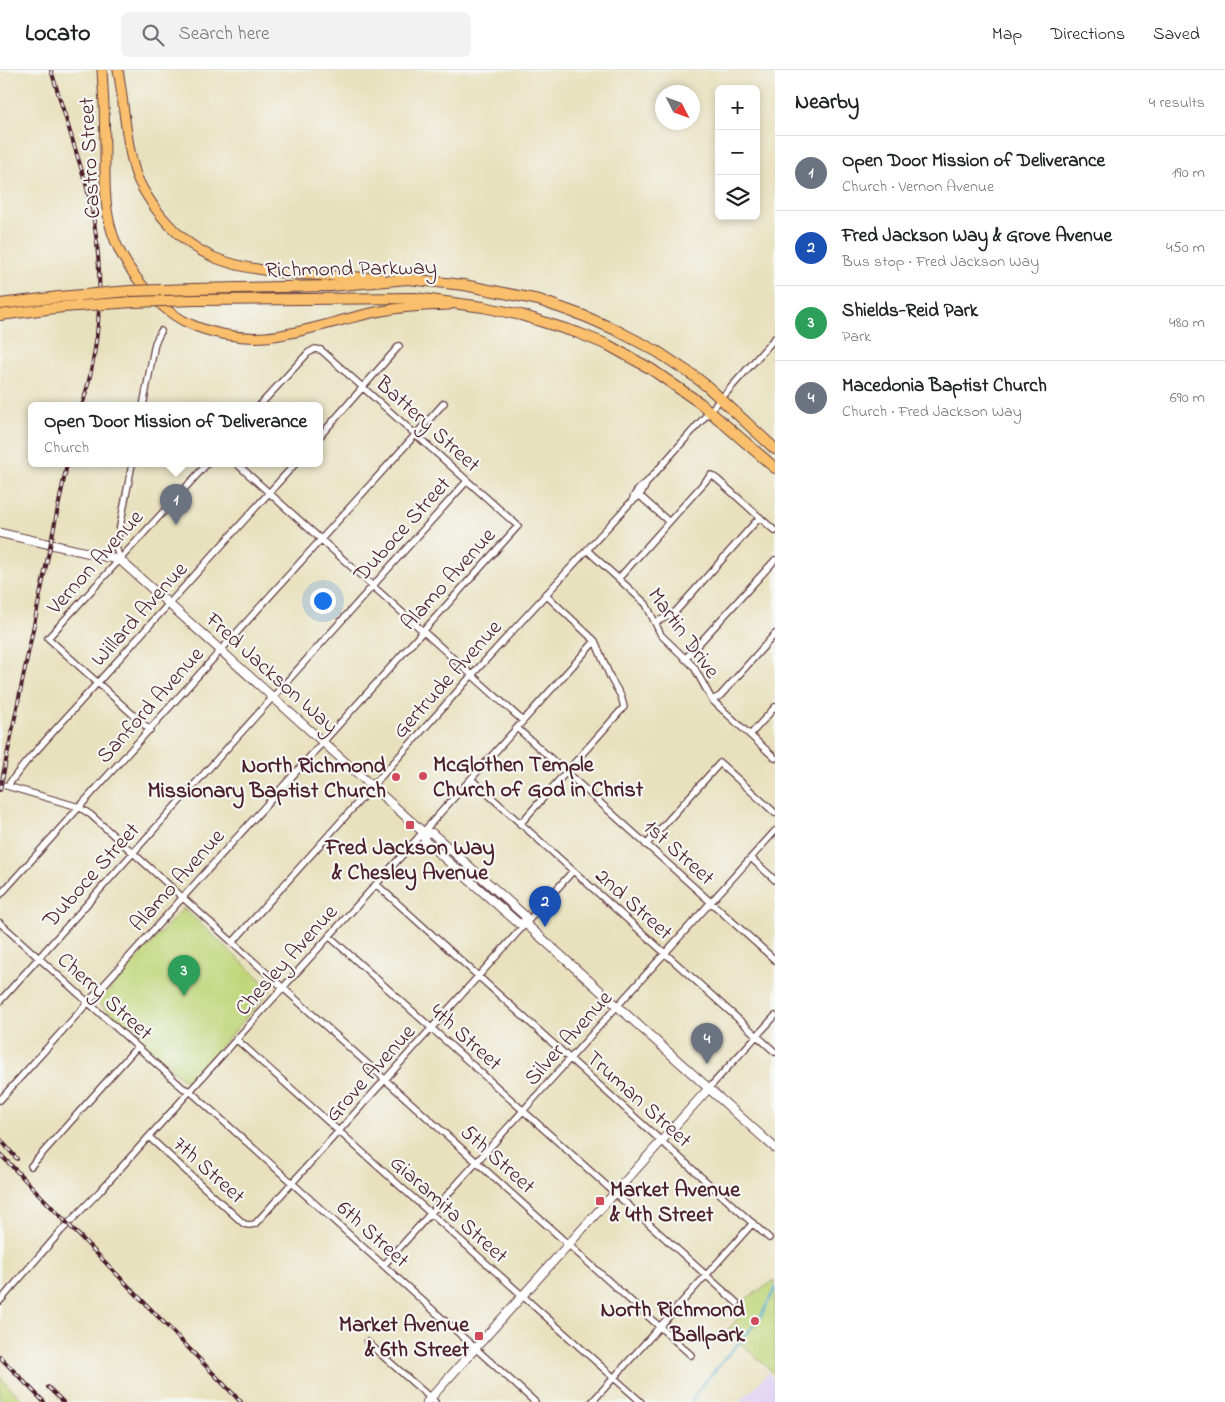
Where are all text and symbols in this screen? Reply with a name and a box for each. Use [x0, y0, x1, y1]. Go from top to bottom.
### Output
search box [121, 12, 471, 57]
text: Locato [25, 17, 91, 52]
icon: search [139, 21, 167, 49]
text: Search here [179, 21, 270, 48]
text: Map [992, 22, 1022, 48]
text: Directions [1050, 22, 1125, 48]
text: Saved [1153, 22, 1200, 48]
north arrow [655, 85, 700, 130]
map controls [715, 85, 760, 220]
button: + [715, 85, 760, 130]
text: Nearby [795, 88, 859, 118]
text: 4 results [1149, 91, 1205, 115]
street label: Castro Street [72, 96, 110, 219]
button: − [715, 130, 760, 175]
text: Open Door Mission of Deliverance [842, 148, 1105, 175]
text: 1 [808, 161, 814, 185]
text: 190 m [1172, 161, 1205, 185]
button: layers [715, 175, 760, 220]
text: Church · Vernon Avenue [842, 175, 994, 199]
text: Fred Jackson Way & Grove Avenue [842, 223, 1112, 250]
text: 2 [807, 236, 815, 260]
text: 450 m [1166, 236, 1205, 260]
text: Bus stop · Fred Jackson Way [842, 250, 1039, 274]
street label: Richmond Parkway [265, 253, 437, 288]
text: Shields-Reid Park [842, 298, 978, 325]
text: 3 [808, 311, 814, 335]
text: 480 m [1169, 311, 1205, 335]
text: Park [842, 325, 871, 349]
street label: Battery Street [366, 369, 487, 482]
text: Macedonia Baptist Church [842, 373, 1047, 400]
text: 4 [808, 386, 814, 410]
text: 690 m [1170, 386, 1205, 410]
text: Church · Fred Jackson Way [842, 400, 1022, 424]
popup [28, 402, 323, 467]
text: Open Door Mission of Deliverance [44, 409, 307, 436]
text: Church [44, 436, 89, 460]
street label: Duboce Street [346, 470, 460, 591]
pin: 1 [160, 484, 192, 525]
street label: Vernon Avenue [40, 503, 152, 623]
street label: Alamo Avenue [394, 521, 504, 639]
street label: Willard Avenue [84, 555, 196, 675]
street label: Martin Drive [639, 582, 727, 686]
your location [310, 588, 336, 614]
street label: Fred Jackson Way [196, 605, 345, 743]
street label: Gertrude Avenue [386, 613, 511, 747]
street label: Sanford Avenue [90, 640, 213, 772]
place label: McGlothen Temple Church of God in Christ [433, 750, 644, 807]
place label: North Richmond Missionary Baptist Church [147, 751, 387, 809]
marker: McGlothen Temple Church of God in Christ [417, 770, 429, 782]
marker: North Richmond Missionary Baptist Church [390, 771, 402, 783]
street label: 1st Street [635, 812, 721, 894]
street label: Duboce Street [35, 816, 149, 937]
marker: Fred Jackson Way & Chesley Avenue [404, 819, 416, 831]
street label: Alamo Avenue [123, 822, 233, 940]
place label: Fred Jackson Way & Chesley Avenue [324, 833, 495, 891]
street label: 2nd Street [587, 862, 679, 949]
pin: 2 [529, 886, 561, 927]
street label: Chesley Avenue [228, 898, 347, 1025]
street label: Cherry Street [48, 945, 159, 1050]
pin: 3 [168, 955, 200, 996]
street label: Silver Avenue [518, 984, 621, 1094]
street label: 4th Street [422, 997, 509, 1080]
street label: Grove Avenue [318, 1018, 424, 1130]
pin: 4 [691, 1023, 723, 1064]
street label: Truman Street [578, 1044, 698, 1157]
street label: 5th Street [452, 1118, 542, 1203]
street label: 7th Street [165, 1130, 252, 1213]
street label: Giaramita Street [382, 1148, 515, 1273]
place label: Market Avenue & 4th Street [609, 1175, 741, 1232]
street label: 6th Street [328, 1194, 416, 1277]
marker: Market Avenue & 4th Street [594, 1195, 606, 1207]
place label: North Richmond Ballpark [600, 1295, 746, 1352]
place label: Market Avenue & 6th Street [339, 1310, 470, 1367]
marker: North Richmond Ballpark [749, 1315, 761, 1327]
marker: Market Avenue & 6th Street [473, 1330, 485, 1342]

